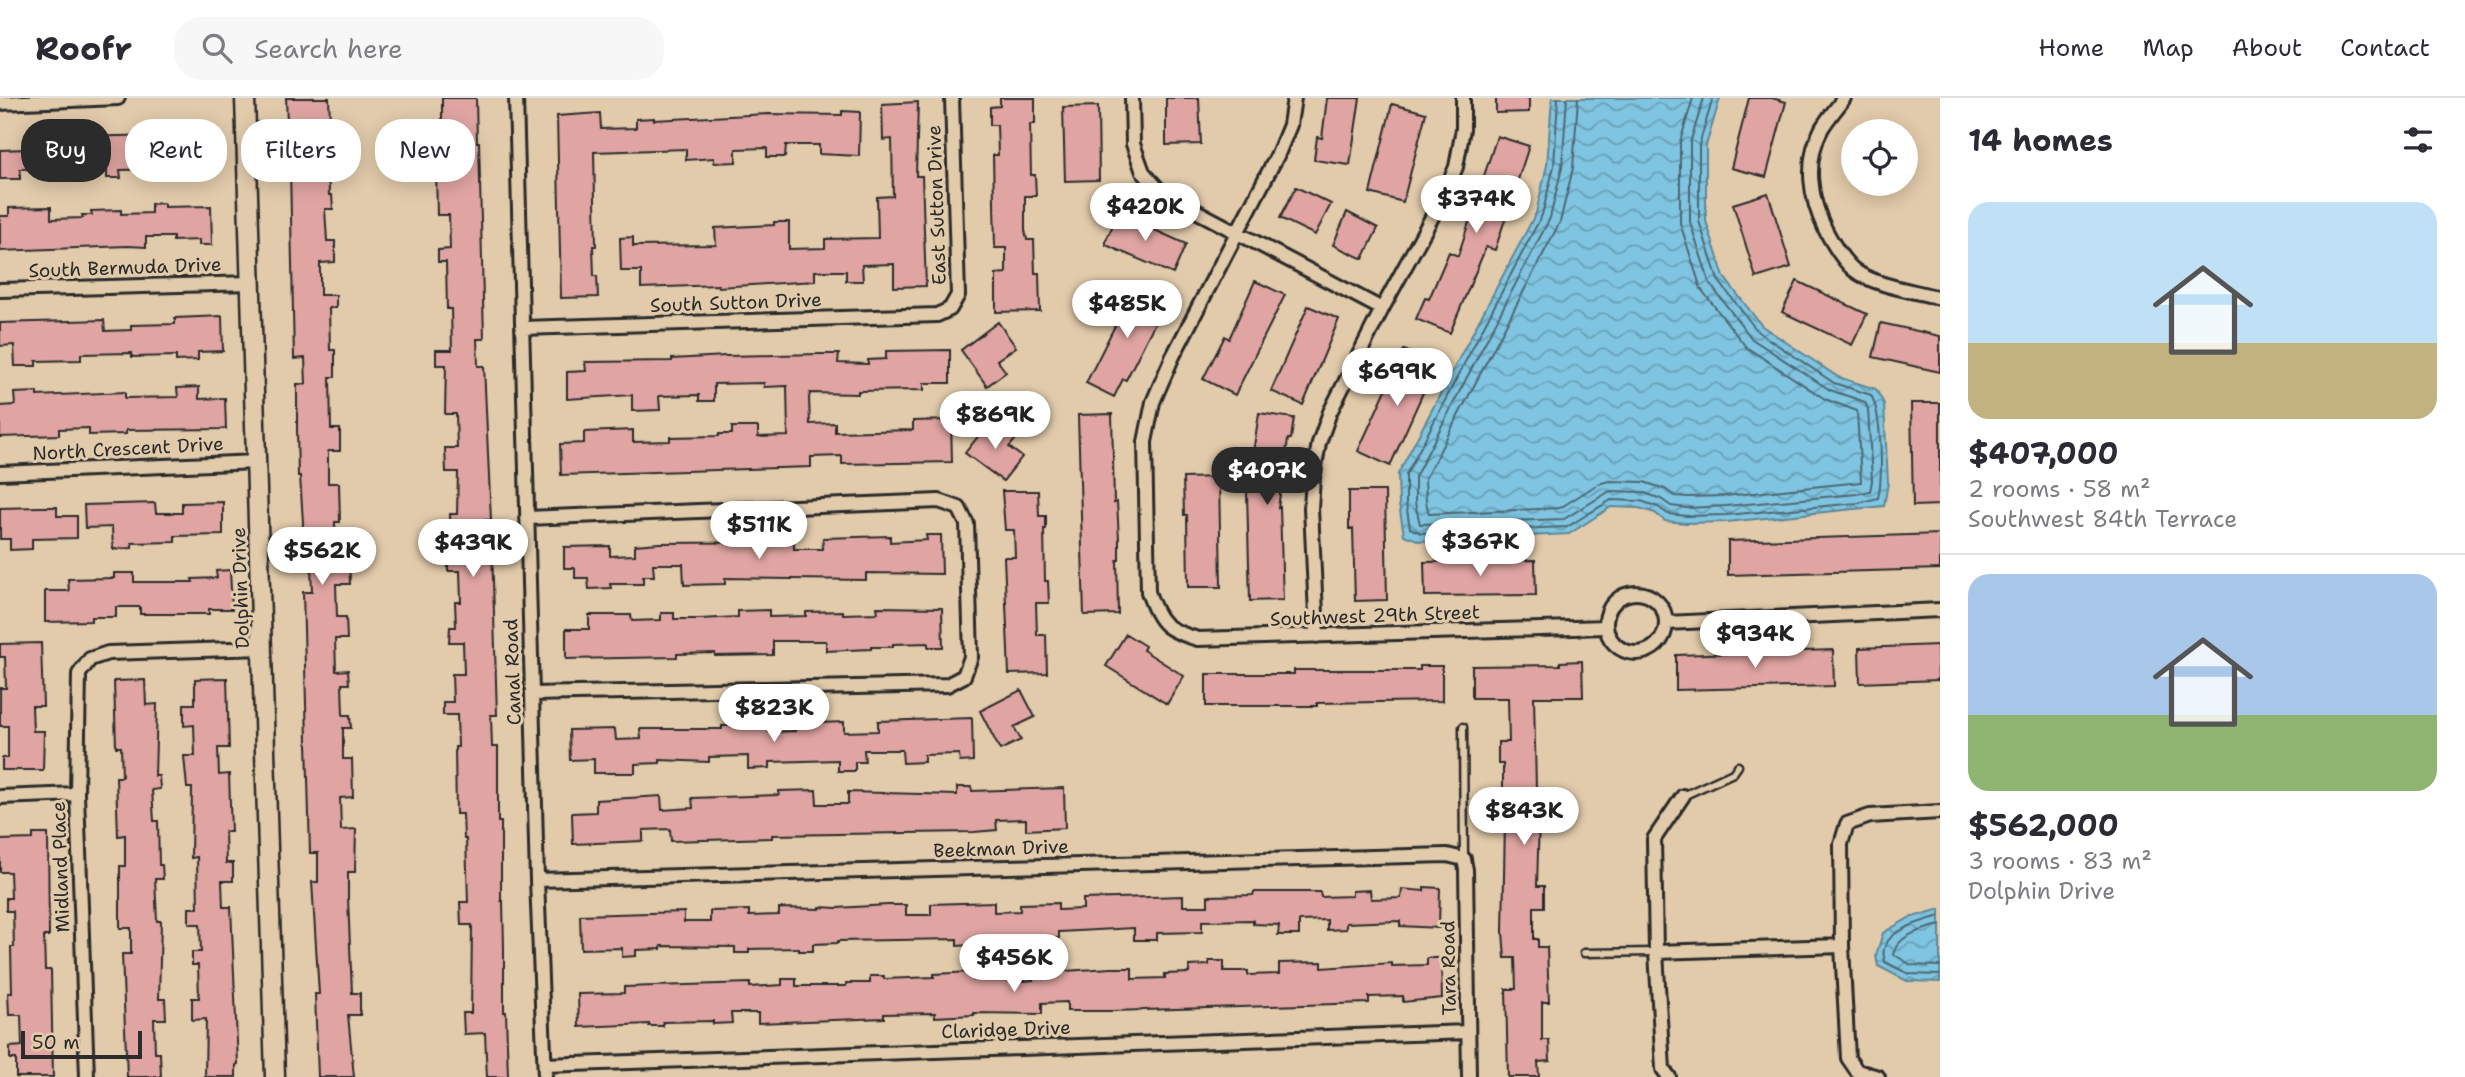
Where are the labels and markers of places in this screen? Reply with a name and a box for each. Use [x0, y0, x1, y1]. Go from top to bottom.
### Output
pin: $374K [1427, 176, 1525, 235]
pin: $420K [1096, 184, 1194, 243]
pin: $485K [1078, 280, 1176, 340]
pin: $699K [1348, 348, 1446, 408]
pin: $869K [946, 392, 1044, 451]
pin: $407K [1218, 448, 1316, 507]
pin: $511K [710, 502, 808, 561]
pin: $367K [1431, 518, 1529, 578]
pin: $439K [424, 519, 522, 579]
pin: $562K [273, 528, 371, 587]
pin: $934K [1706, 610, 1804, 670]
pin: $823K [725, 684, 823, 744]
pin: $843K [1475, 788, 1573, 847]
pin: $456K [965, 934, 1063, 994]

